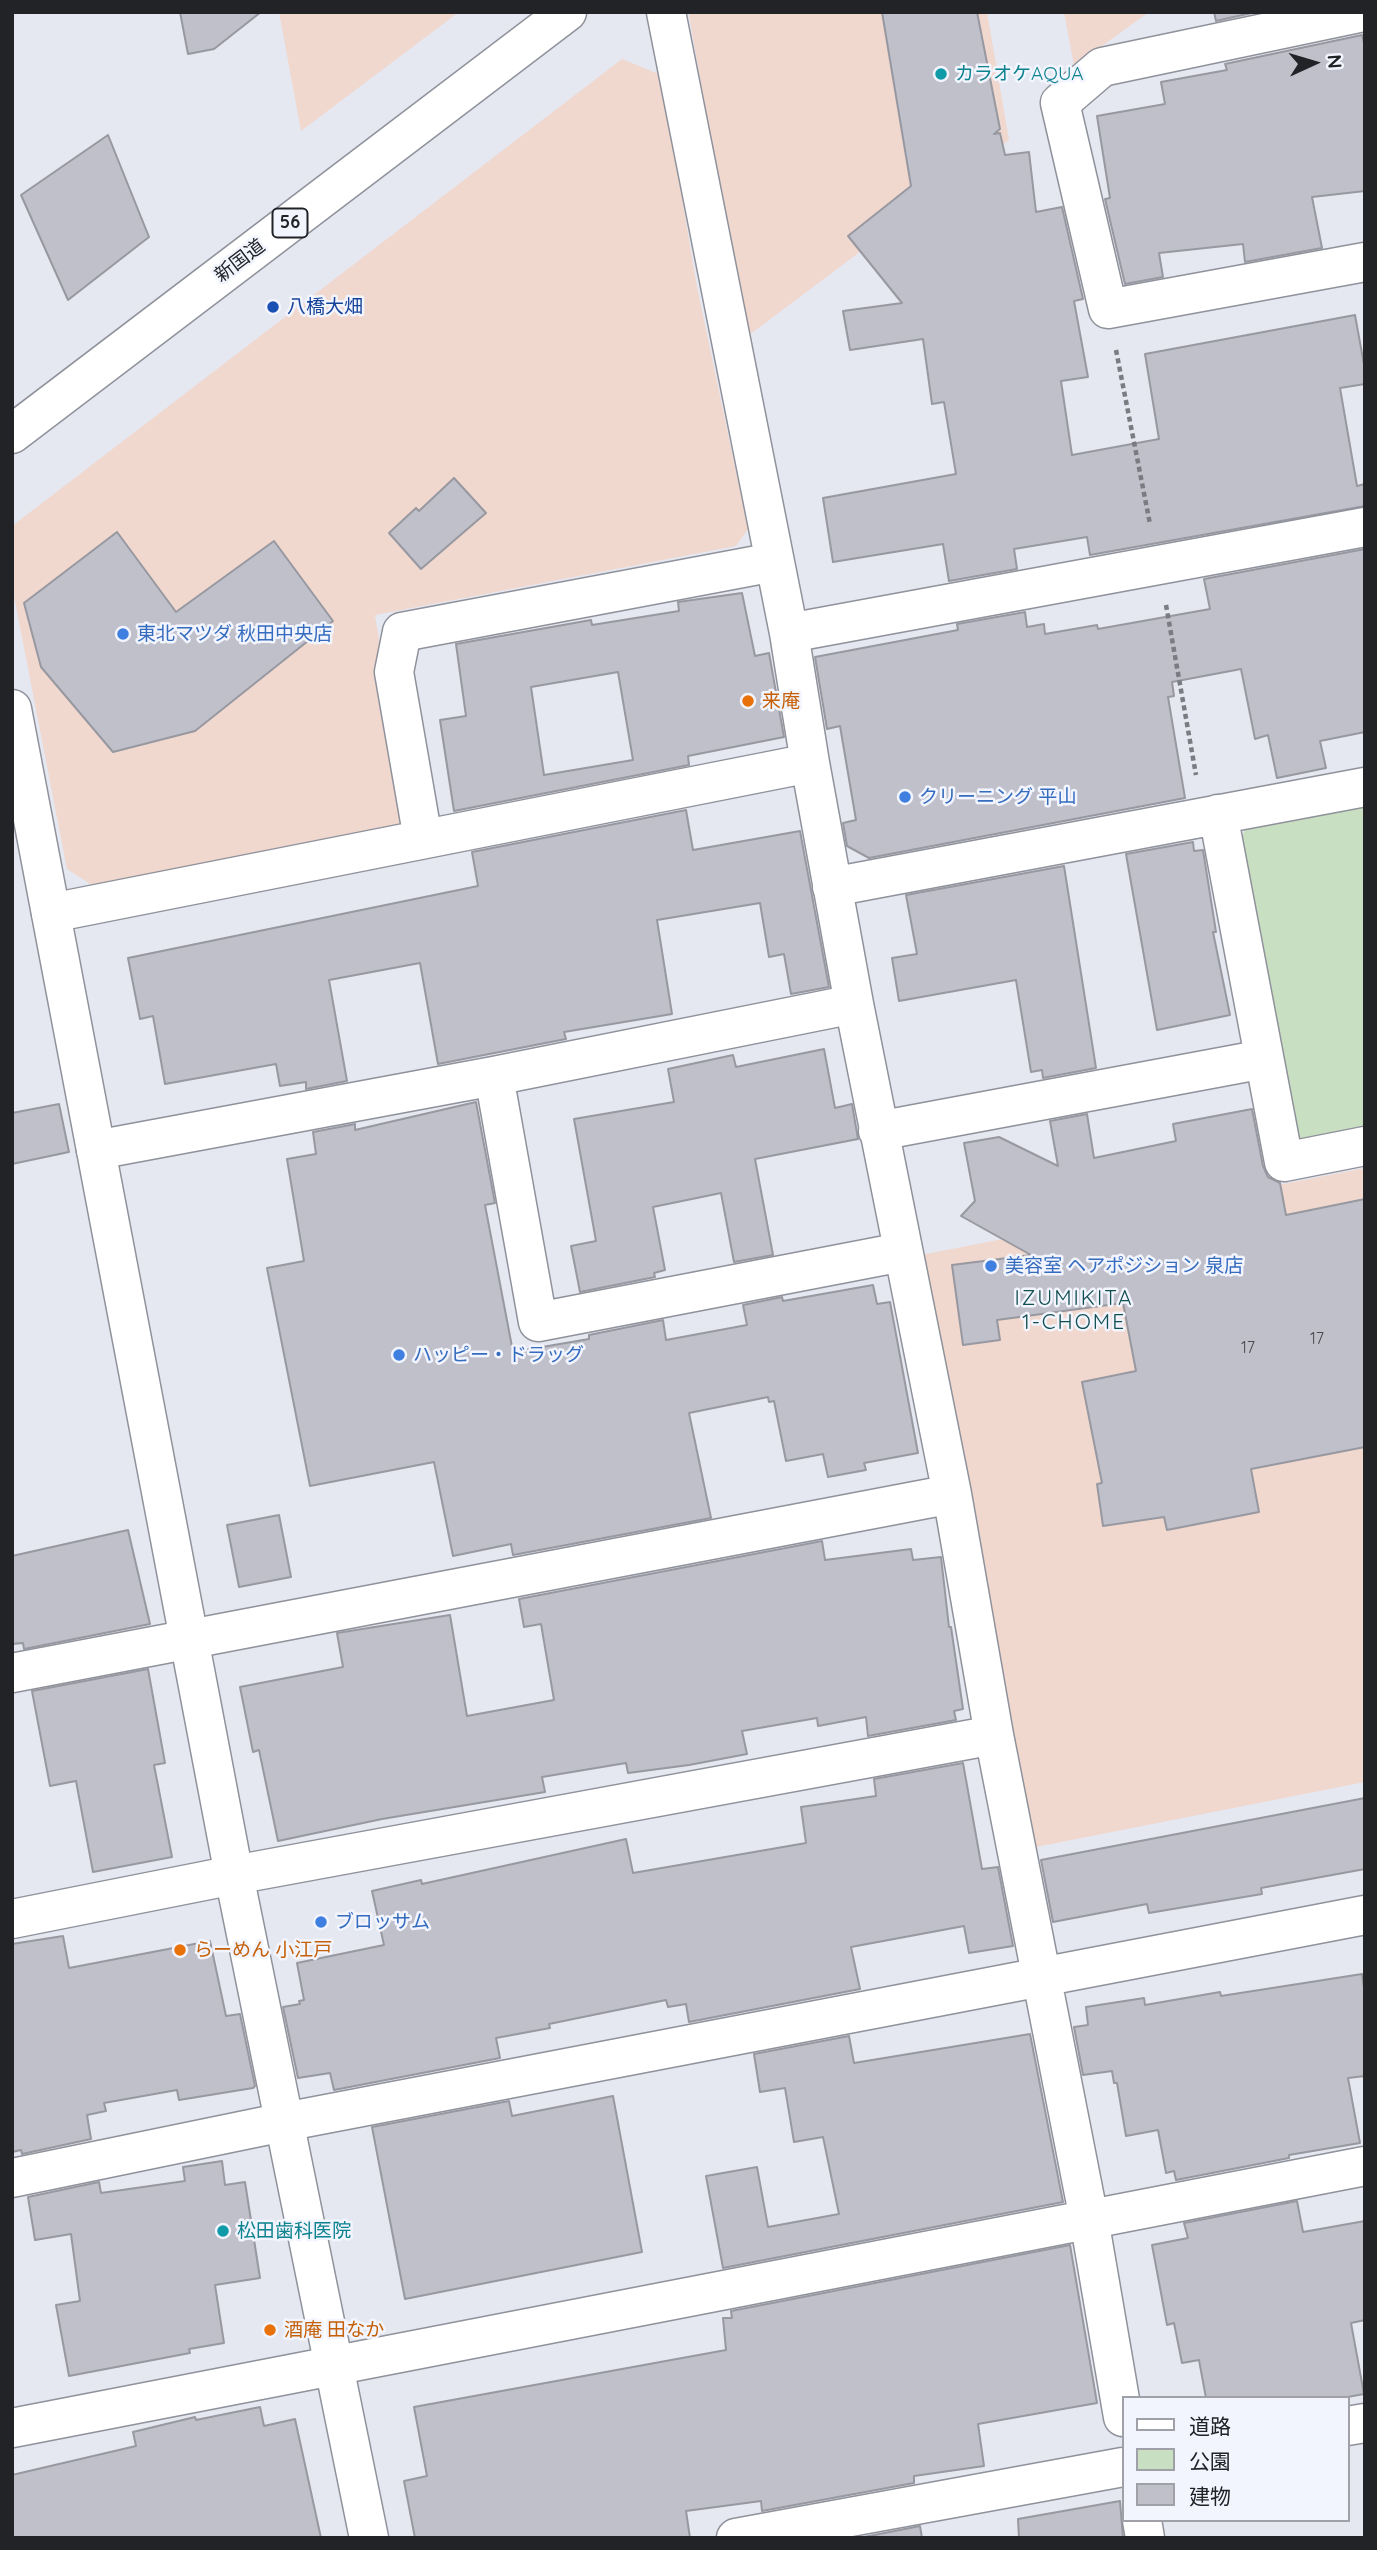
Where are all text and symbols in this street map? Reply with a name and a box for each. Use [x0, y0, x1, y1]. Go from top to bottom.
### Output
north arrow [1279, 28, 1349, 98]
text: N [1322, 54, 1347, 69]
place label: カラオケAQUA [955, 63, 1084, 85]
marker: カラオケAQUA [933, 66, 949, 82]
road number: 56 [272, 208, 308, 238]
street label: 新国道 [210, 235, 270, 287]
place label: 八橋大畑 [287, 296, 363, 318]
marker: 八橋大畑 [265, 299, 281, 315]
place label: 東北マツダ 秋田中央店 [137, 623, 332, 645]
marker: 東北マツダ 秋田中央店 [115, 626, 131, 642]
place label: 来庵 [762, 690, 800, 712]
marker: 来庵 [740, 693, 756, 709]
place label: クリーニング 平山 [919, 786, 1076, 808]
marker: クリーニング 平山 [897, 789, 913, 805]
place label: 美容室 ヘアポジション 泉店 [1005, 1255, 1243, 1277]
marker: 美容室 ヘアポジション 泉店 [983, 1258, 999, 1274]
district label: IZUMIKITA 1-CHOME [1016, 1286, 1132, 1336]
house number: 17 [1310, 1329, 1324, 1349]
house number: 17 [1241, 1338, 1255, 1358]
place label: ハッピー・ドラッグ [413, 1344, 584, 1366]
marker: ハッピー・ドラッグ [391, 1347, 407, 1363]
place label: ブロッサム [335, 1911, 430, 1933]
marker: ブロッサム [313, 1914, 329, 1930]
place label: らーめん 小江戸 [194, 1939, 332, 1961]
marker: らーめん 小江戸 [172, 1942, 188, 1958]
place label: 松田歯科医院 [237, 2220, 351, 2242]
marker: 松田歯科医院 [215, 2223, 231, 2239]
place label: 酒庵 田なか [284, 2319, 384, 2341]
marker: 酒庵 田なか [262, 2322, 278, 2338]
legend [1122, 2396, 1349, 2522]
text: 道路 [1189, 2413, 1231, 2439]
text: 公園 [1189, 2448, 1231, 2474]
text: 建物 [1189, 2483, 1231, 2509]

